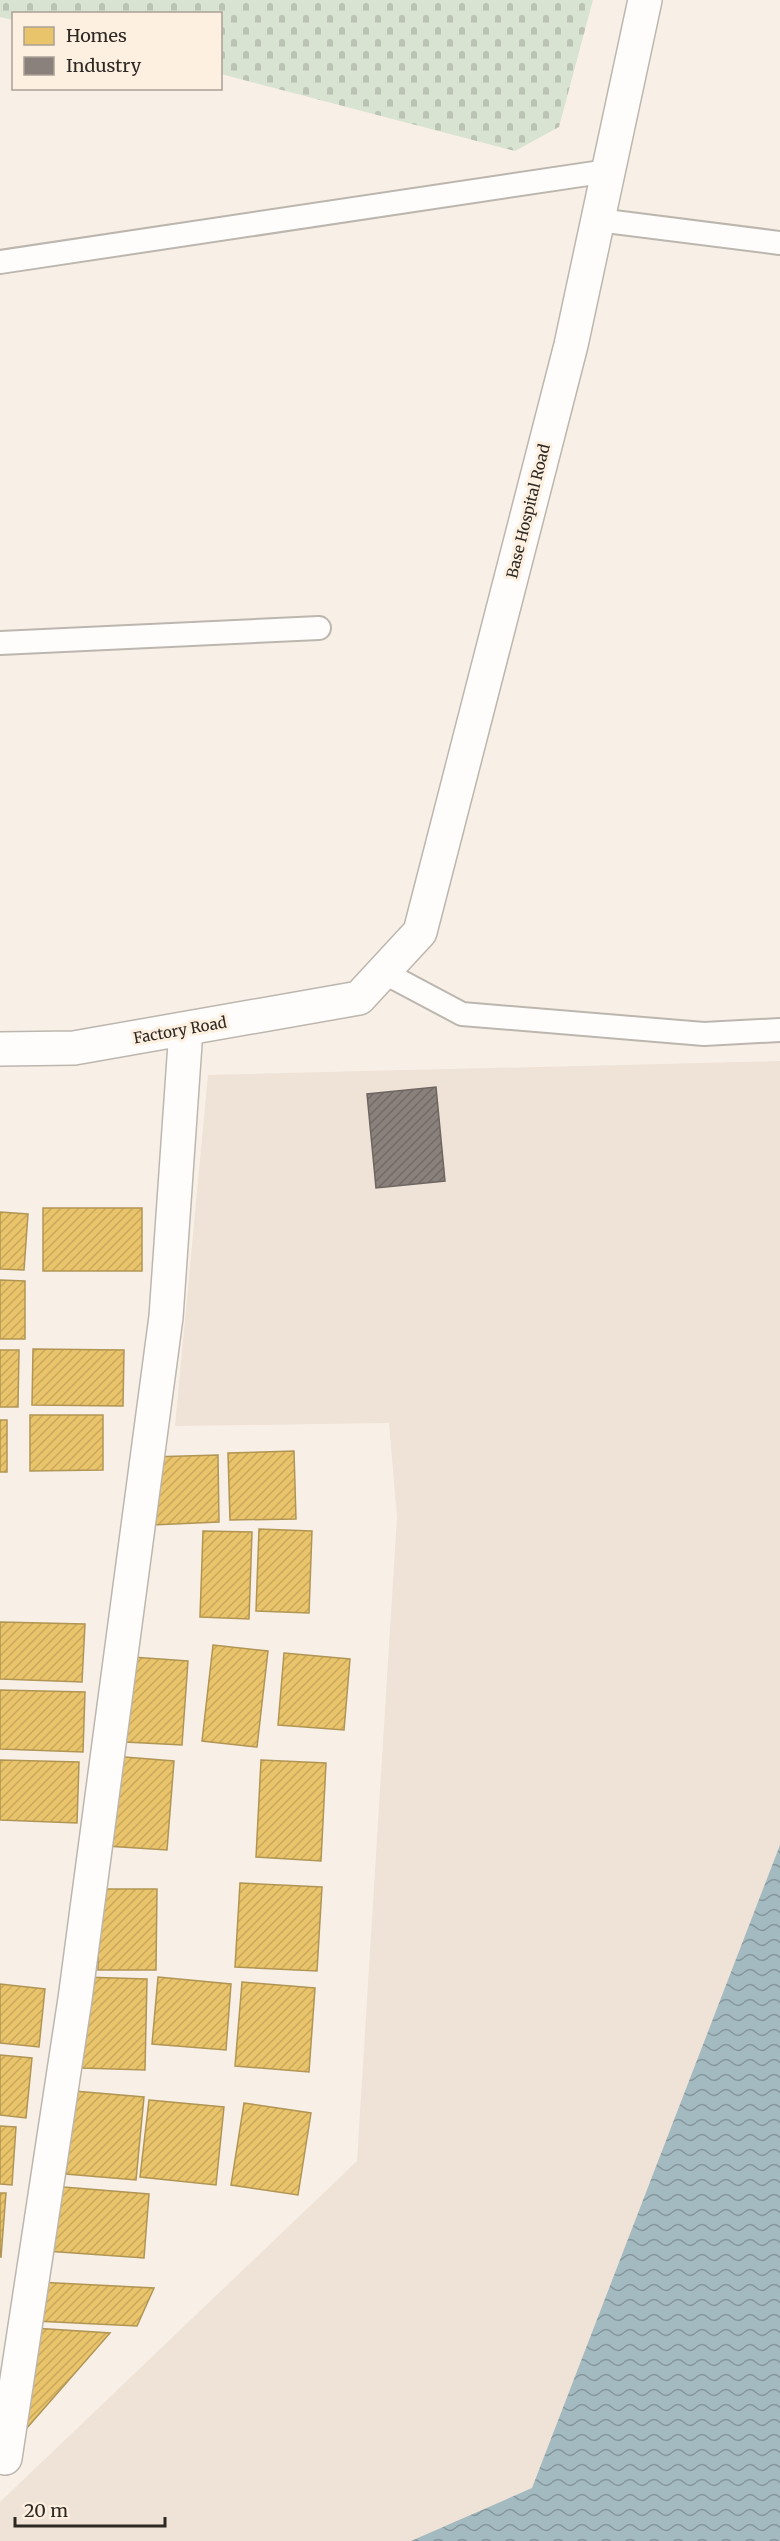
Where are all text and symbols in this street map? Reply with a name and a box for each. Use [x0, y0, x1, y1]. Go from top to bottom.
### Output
legend [12, 12, 222, 90]
text: Homes [66, 24, 127, 47]
text: Industry [66, 54, 142, 77]
street label: Base Hospital Road [502, 442, 554, 580]
street label: Factory Road [132, 1012, 228, 1048]
scale bar [15, 2490, 165, 2528]
text: 20 m [24, 2499, 68, 2522]

